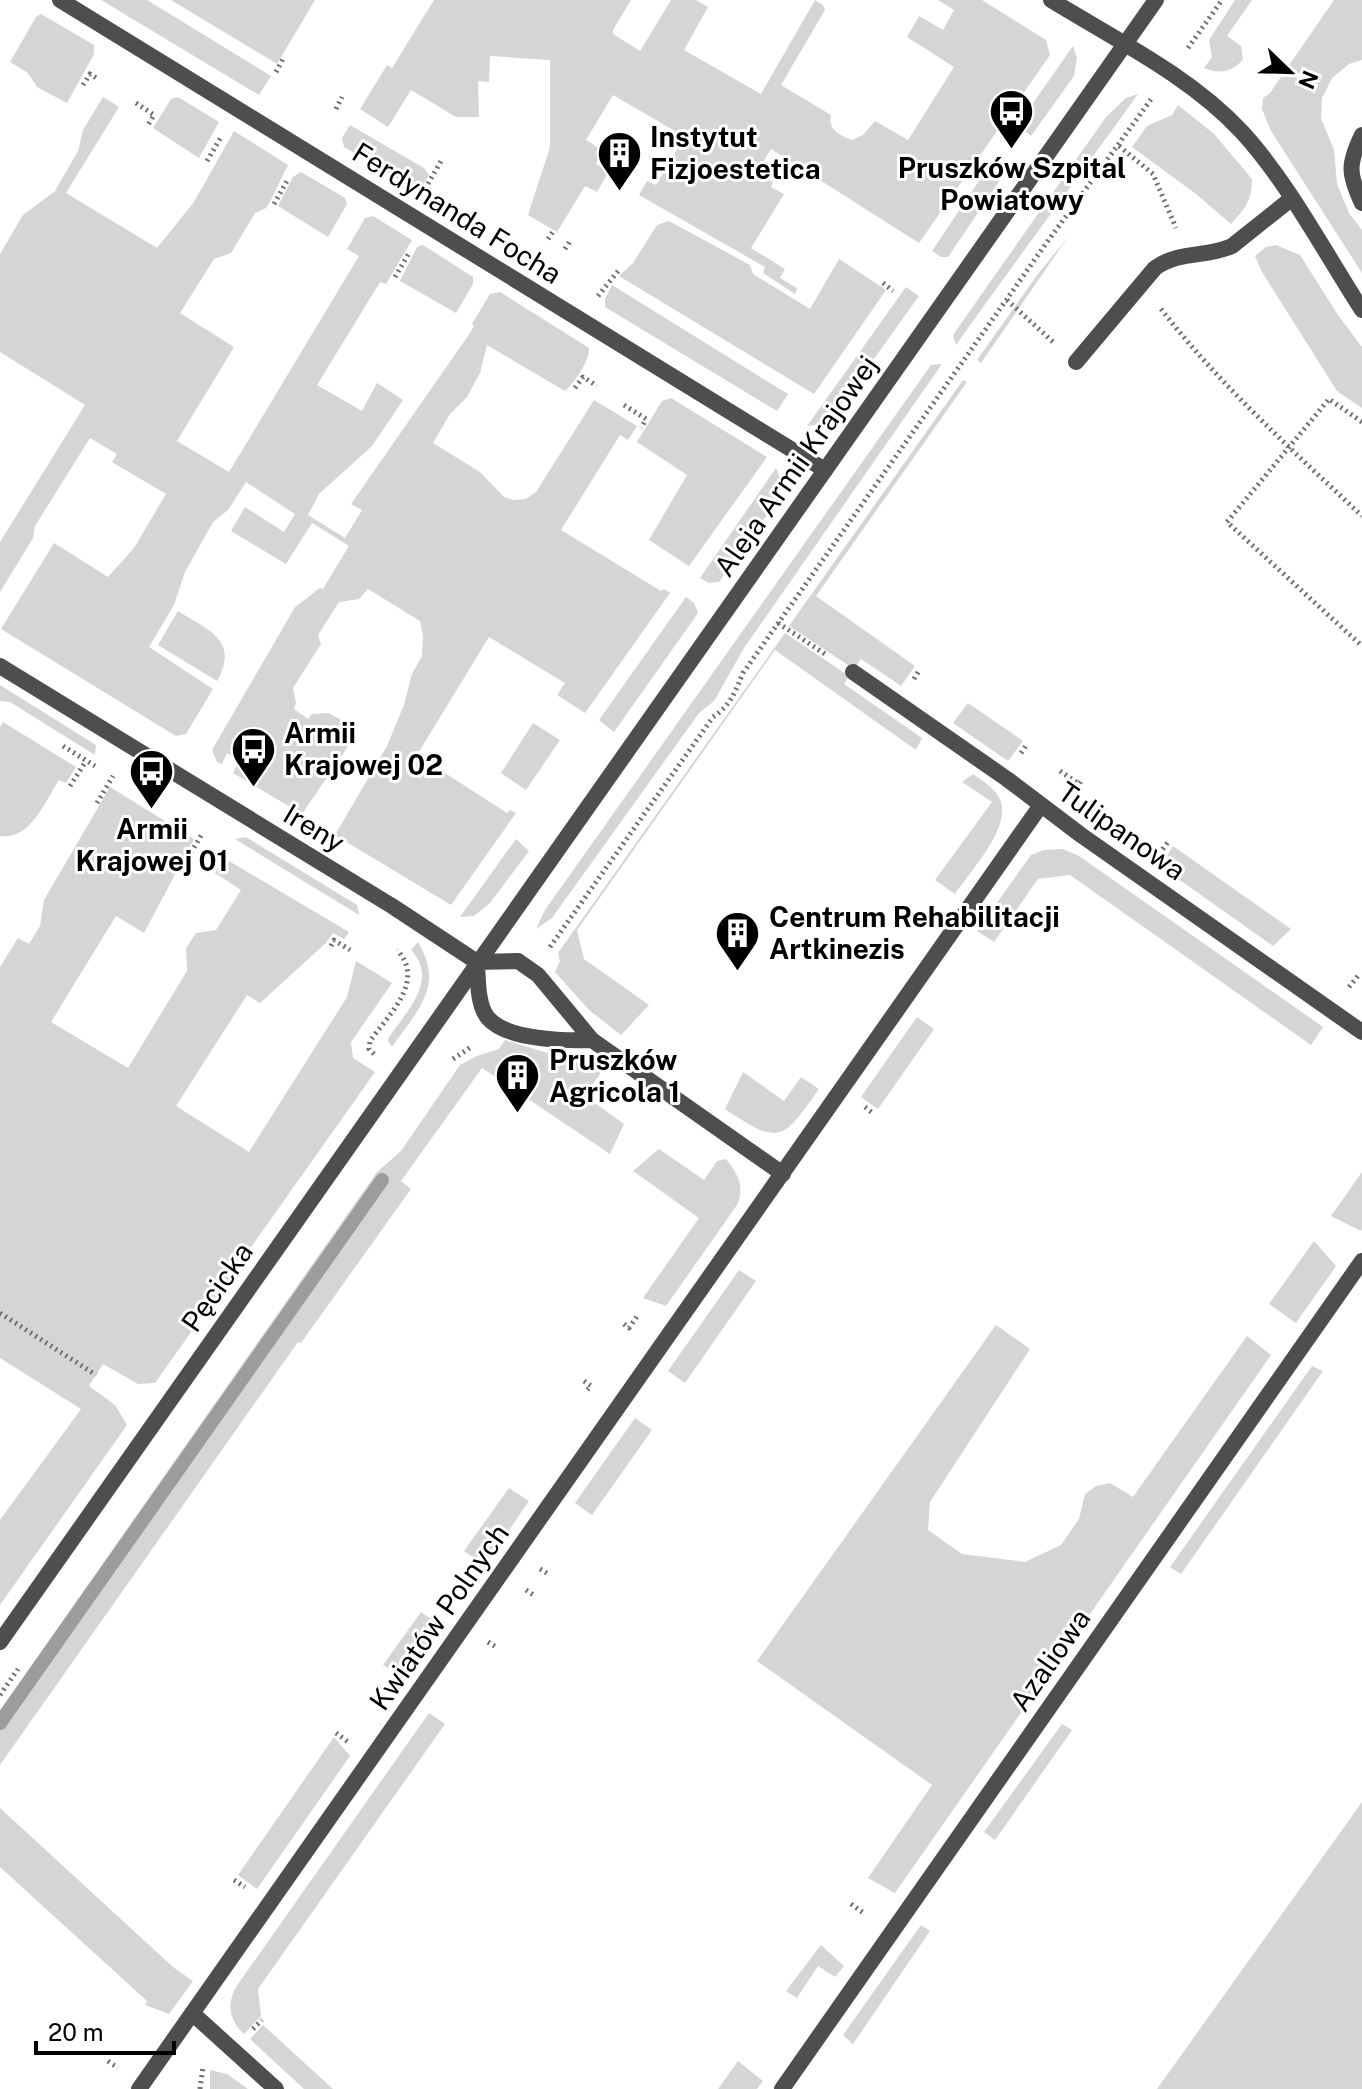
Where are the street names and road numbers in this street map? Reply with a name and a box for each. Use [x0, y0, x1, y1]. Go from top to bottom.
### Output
street label: Ferdynanda Focha [347, 135, 568, 290]
street label: Aleja Armii Krajowej [707, 349, 884, 582]
street label: Tulipanowa [1052, 775, 1192, 886]
street label: Ireny [278, 797, 351, 859]
street label: Pęcicka [174, 1236, 259, 1338]
street label: Kwiatów Polnych [362, 1517, 515, 1716]
street label: Azaliowa [1003, 1602, 1097, 1717]

